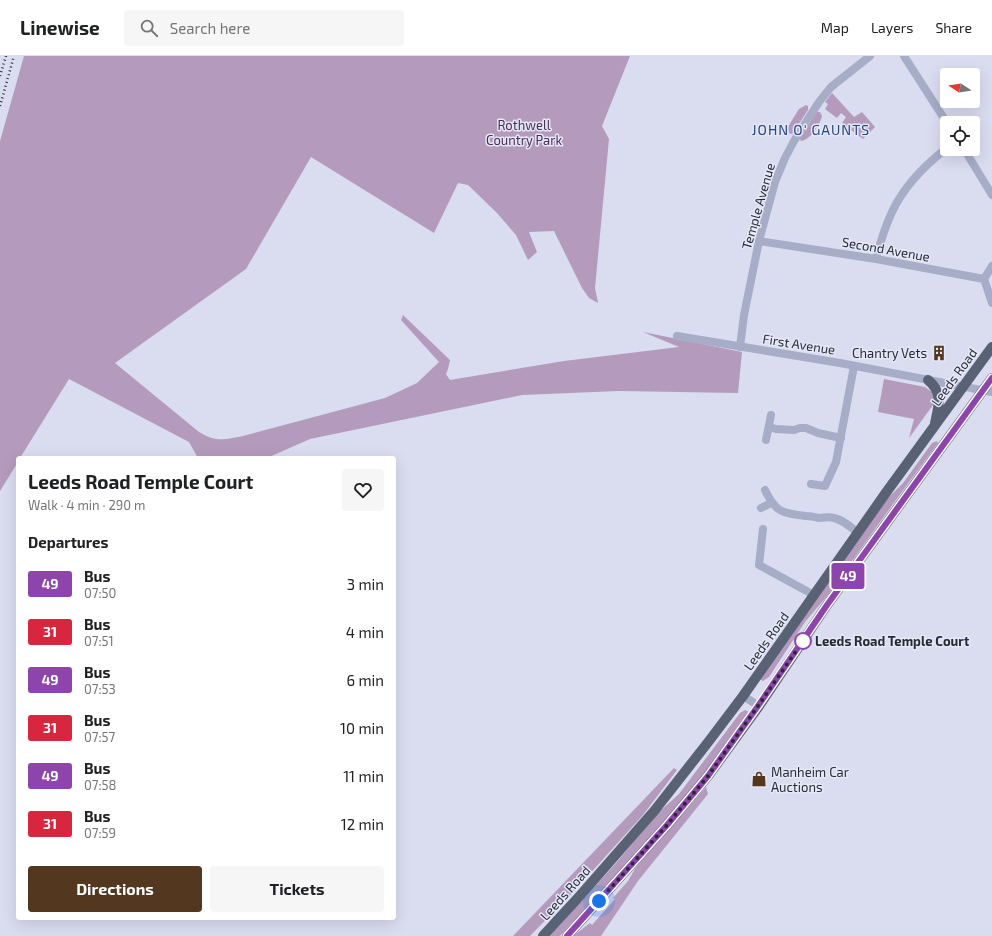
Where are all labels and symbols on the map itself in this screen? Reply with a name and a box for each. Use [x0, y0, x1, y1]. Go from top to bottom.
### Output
north arrow [940, 68, 980, 108]
park label: Rothwell Country Park [486, 117, 562, 148]
district label: JOHN O' GAUNTS [752, 121, 870, 138]
street label: Temple Avenue [738, 161, 778, 251]
street label: Second Avenue [841, 233, 931, 265]
street label: First Avenue [762, 330, 836, 358]
building icon: Chantry Vets [930, 344, 948, 362]
place label: Chantry Vets [852, 345, 927, 361]
street label: Leeds Road [928, 345, 980, 409]
line badge: 49 [830, 563, 866, 589]
street label: Leeds Road [740, 609, 792, 673]
marker: Leeds Road Temple Court [794, 632, 812, 650]
place label: Leeds Road Temple Court [815, 633, 970, 649]
place label: Manheim Car Auctions [771, 764, 849, 795]
shop icon: Manheim Car Auctions [750, 770, 768, 788]
street label: Leeds Road [536, 863, 594, 923]
your location [589, 891, 609, 911]

